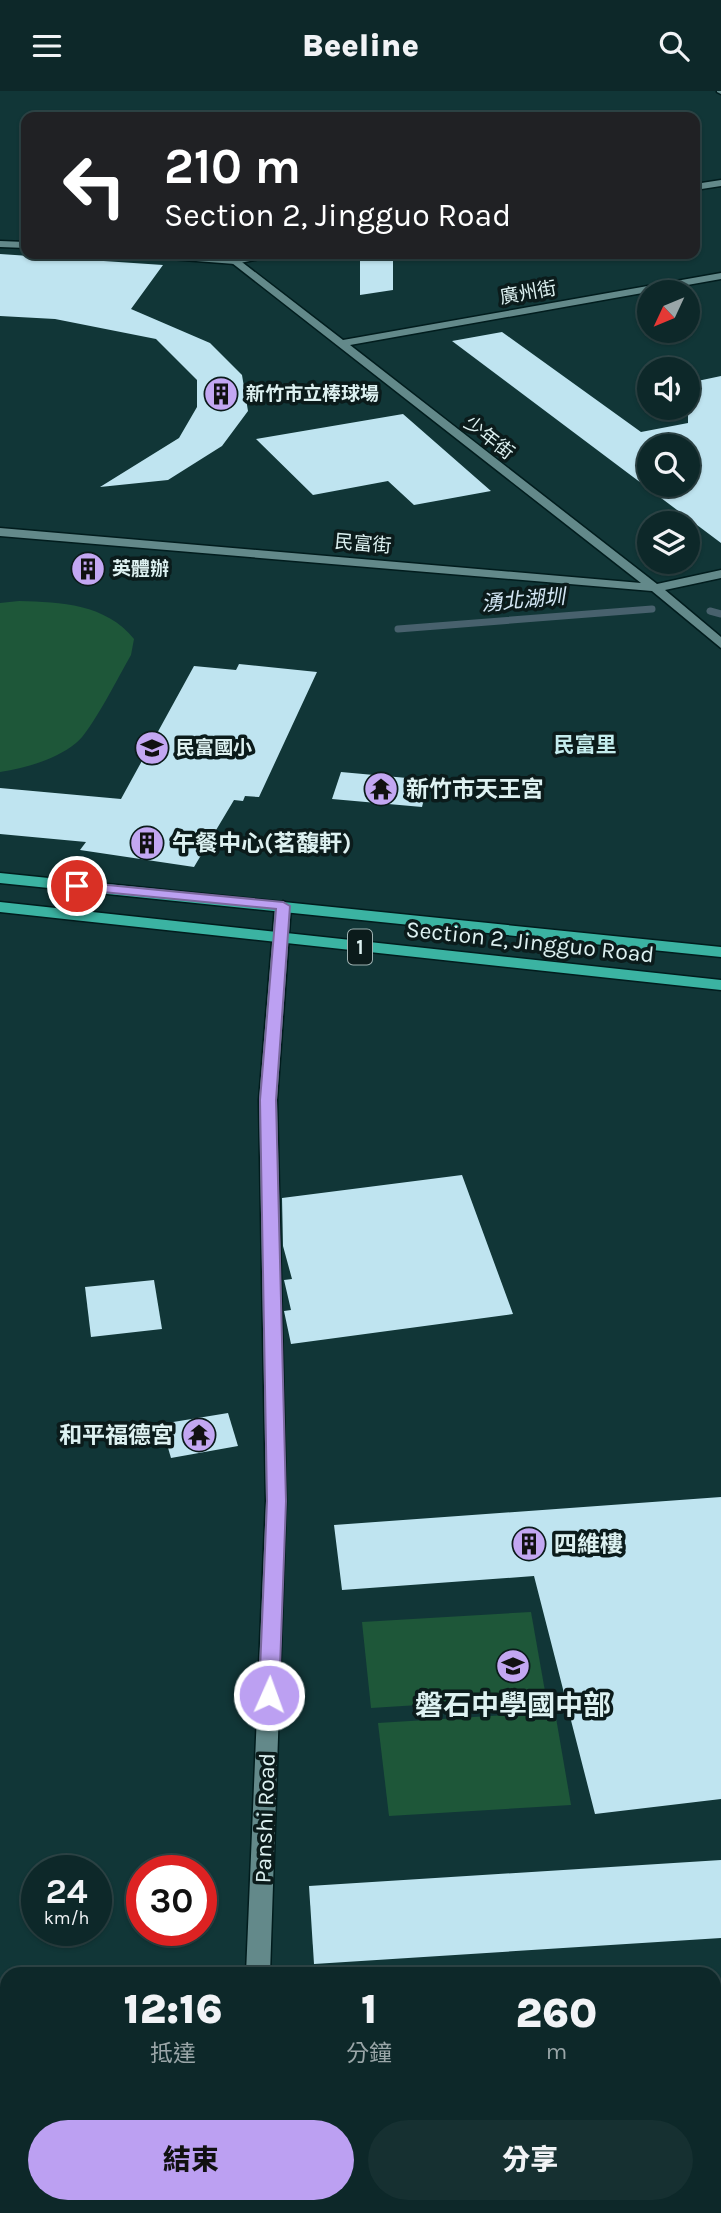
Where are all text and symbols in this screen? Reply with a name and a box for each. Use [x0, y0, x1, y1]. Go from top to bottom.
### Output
icon: menu [28, 27, 66, 65]
text: Beeline [302, 27, 419, 64]
icon: search [655, 27, 693, 65]
text: 210 m [164, 138, 301, 195]
icon: left [49, 140, 140, 231]
text: Section 2, Jingguo Road [164, 197, 511, 234]
street label: 廣州街 [498, 277, 558, 309]
north arrow [637, 280, 700, 343]
map controls [637, 280, 700, 574]
button: sound [637, 357, 700, 420]
building icon: 新竹市立棒球場 [202, 375, 240, 413]
place label: 新竹市立棒球場 [246, 383, 379, 405]
street label: 少年街 [460, 412, 518, 464]
button: search [637, 434, 700, 497]
button: layers [637, 511, 700, 574]
street label: 民富街 [334, 531, 392, 557]
building icon: 英體辦 [69, 550, 107, 588]
place label: 英體辦 [112, 558, 169, 580]
water label: 湧北湖圳 [480, 584, 569, 616]
school or university icon: 民富國小 [133, 729, 171, 767]
district label: 民富里 [554, 733, 617, 757]
place label: 民富國小 [176, 737, 252, 759]
temple icon: 新竹市天王宮 [362, 770, 400, 808]
place label: 新竹市天王宮 [406, 776, 544, 803]
building icon: 午餐中心(茗馥軒) [128, 824, 166, 862]
place label: 午餐中心(茗馥軒) [172, 830, 351, 857]
pin [47, 856, 107, 916]
icon: arrive [58, 867, 96, 905]
street label: Section 2, Jingguo Road [405, 916, 655, 968]
road number: 1 [348, 929, 372, 965]
temple icon: 和平福德宮 [180, 1416, 218, 1454]
place label: 和平福德宮 [59, 1422, 174, 1449]
building icon: 四維樓 [510, 1525, 548, 1563]
place label: 四維樓 [554, 1531, 623, 1558]
school or university icon: 磐石中學國中部 [494, 1647, 532, 1685]
position arrow [232, 1658, 306, 1732]
place label: 磐石中學國中部 [415, 1689, 611, 1722]
street label: Panshi Road [249, 1752, 281, 1884]
speed limit sign: 30 [126, 1855, 217, 1946]
text: 24 [46, 1871, 88, 1912]
text: km/h [44, 1907, 89, 1929]
text: 12:16 [124, 1984, 222, 2034]
text: 1 [361, 1984, 377, 2034]
text: 260 [516, 1988, 597, 2038]
text: m [546, 2038, 567, 2065]
text: 抵達 [150, 2040, 196, 2067]
text: 分鐘 [346, 2040, 392, 2067]
button: 結束 [28, 2120, 354, 2200]
button: 分享 [368, 2120, 693, 2200]

